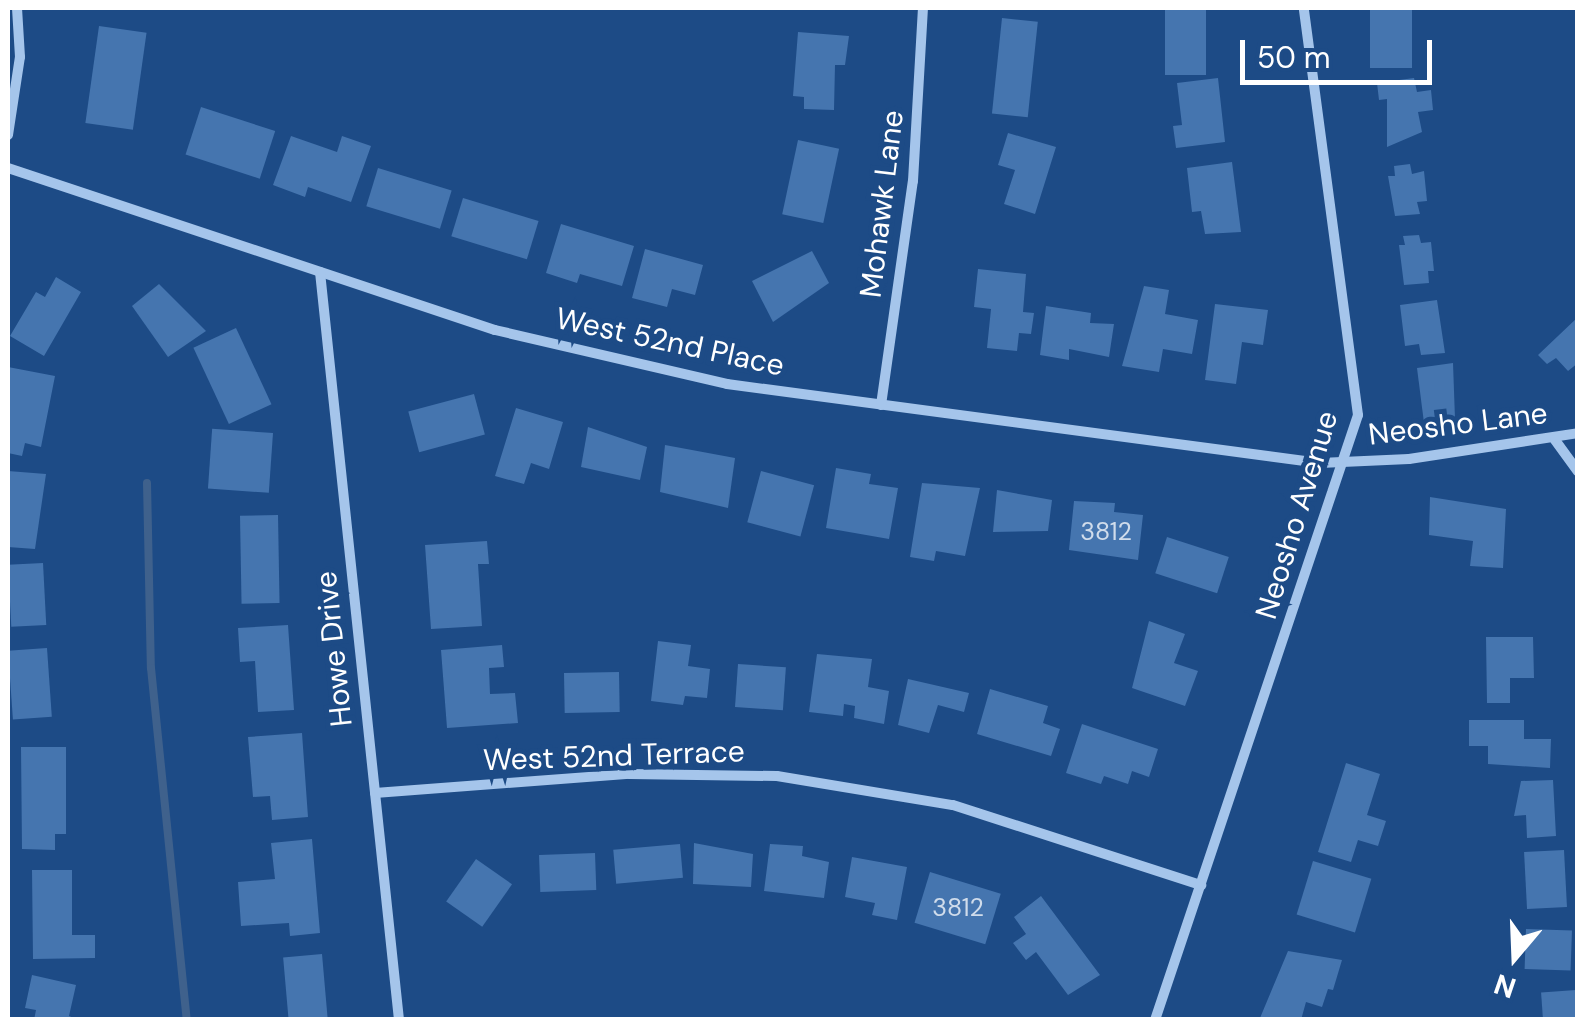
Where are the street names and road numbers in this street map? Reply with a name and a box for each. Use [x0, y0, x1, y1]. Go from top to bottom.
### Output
street label: Mohawk Lane [853, 108, 911, 300]
street label: West 52nd Place [553, 300, 787, 384]
street label: Neosho Lane [1366, 395, 1550, 453]
street label: Neosho Avenue [1248, 407, 1346, 623]
street label: Howe Drive [308, 570, 360, 728]
street label: West 52nd Terrace [483, 733, 745, 779]

